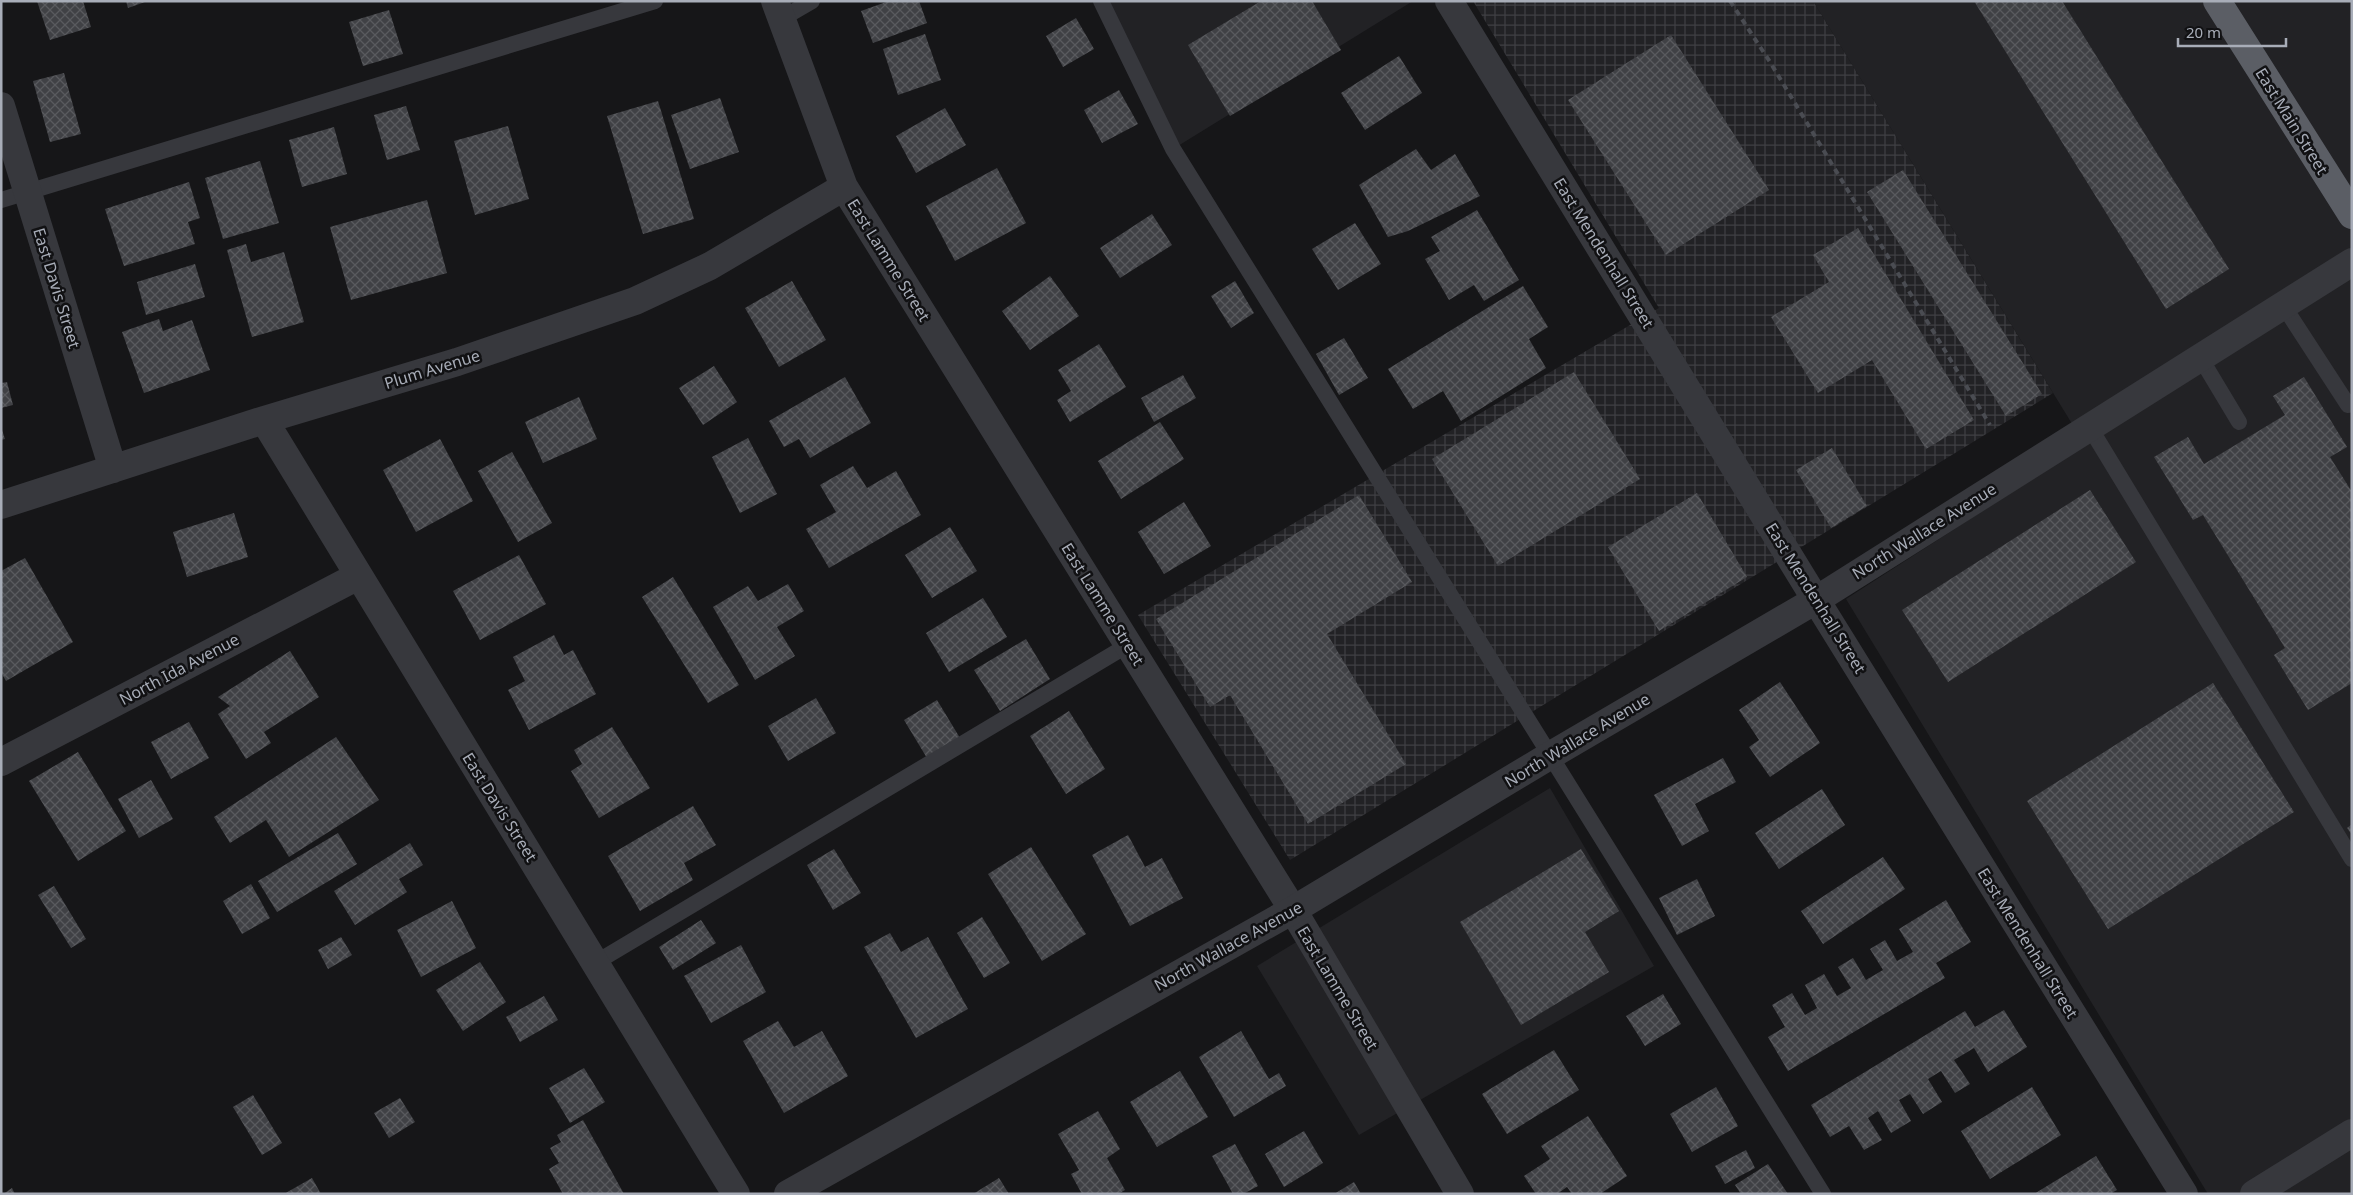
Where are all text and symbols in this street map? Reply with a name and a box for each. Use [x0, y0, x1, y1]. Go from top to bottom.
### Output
scale bar [2178, 15, 2286, 47]
text: 20 m [2186, 22, 2221, 42]
street label: East Main Street [2250, 64, 2334, 179]
street label: East Mendenhall Street [1549, 174, 1659, 333]
street label: East Lamme Street [842, 195, 936, 326]
street label: East Davis Street [28, 225, 86, 351]
street label: Plum Avenue [381, 344, 483, 394]
street label: North Wallace Avenue [1848, 478, 2000, 584]
street label: East Mendenhall Street [1761, 519, 1871, 678]
street label: East Lamme Street [1056, 539, 1150, 670]
street label: North Ida Avenue [115, 628, 243, 710]
street label: North Wallace Avenue [1500, 688, 1654, 792]
street label: East Davis Street [458, 748, 543, 866]
street label: East Mendenhall Street [1973, 864, 2083, 1023]
street label: North Wallace Avenue [1150, 896, 1306, 996]
street label: East Lamme Street [1292, 922, 1384, 1054]

